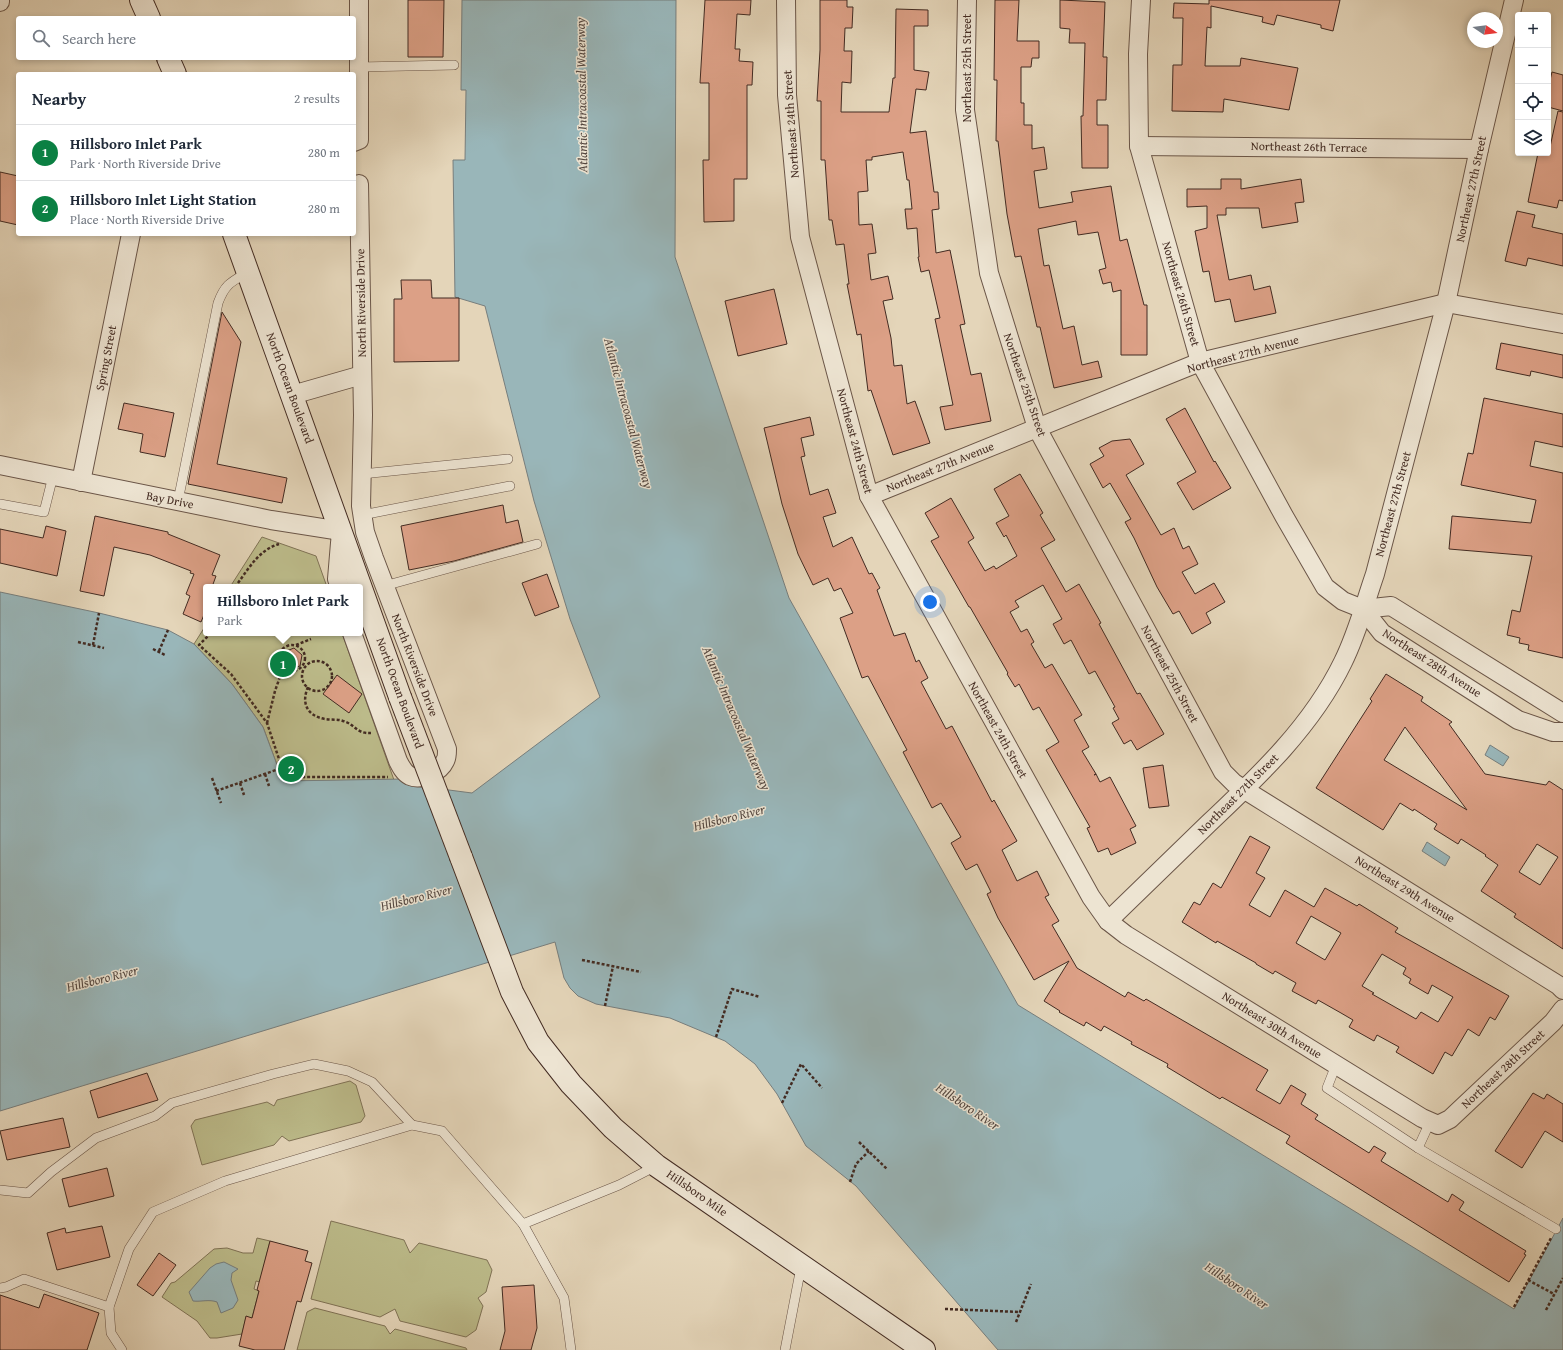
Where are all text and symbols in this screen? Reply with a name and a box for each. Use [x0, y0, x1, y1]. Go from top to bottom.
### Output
north arrow [1467, 12, 1503, 48]
map controls [1515, 12, 1551, 156]
button: + [1515, 12, 1551, 48]
street label: Northeast 25th Street [958, 13, 975, 122]
search box [16, 16, 356, 60]
water label: Atlantic Intracoastal Waterway [571, 17, 592, 174]
icon: search [30, 27, 52, 49]
text: Search here [62, 28, 136, 49]
button: − [1515, 48, 1551, 84]
street label: Northeast 24th Street [778, 69, 803, 179]
button: locate [1515, 84, 1551, 120]
text: Nearby [32, 86, 86, 111]
text: 2 results [294, 89, 340, 108]
button: layers [1515, 120, 1551, 156]
text: Hillsboro Inlet Park [70, 133, 202, 154]
street label: Northeast 27th Street [1451, 133, 1490, 244]
street label: Northeast 26th Terrace [1251, 137, 1368, 156]
text: 1 [42, 143, 48, 162]
text: 280 m [308, 143, 340, 162]
text: Park · North Riverside Drive [70, 154, 221, 173]
text: Hillsboro Inlet Light Station [70, 189, 256, 210]
text: 2 [42, 199, 48, 218]
text: 280 m [308, 199, 340, 218]
text: Place · North Riverside Drive [70, 210, 224, 229]
street label: Northeast 26th Street [1158, 239, 1205, 349]
street label: North Riverside Drive [351, 248, 370, 358]
street label: Spring Street [91, 323, 120, 392]
street label: North Ocean Boulevard [262, 330, 319, 446]
street label: Northeast 27th Avenue [1185, 330, 1301, 377]
street label: Northeast 25th Street [1000, 331, 1051, 440]
water label: Atlantic Intracoastal Waterway [599, 335, 658, 490]
street label: Northeast 24th Street [833, 386, 878, 496]
street label: Northeast 27th Avenue [883, 437, 997, 496]
street label: Northeast 27th Street [1370, 449, 1415, 558]
street label: Bay Drive [145, 487, 196, 513]
popup [203, 584, 363, 636]
text: Hillsboro Inlet Park [217, 590, 349, 611]
your location [920, 592, 940, 612]
text: Park [217, 611, 242, 630]
street label: North Riverside Drive [388, 611, 443, 719]
street label: Northeast 25th Street [1137, 622, 1204, 726]
street label: Northeast 28th Avenue [1379, 624, 1485, 701]
street label: North Ocean Boulevard [372, 635, 429, 751]
water label: Atlantic Intracoastal Waterway [697, 642, 776, 793]
pin: 1 [270, 649, 296, 679]
street label: Northeast 24th Street [965, 678, 1033, 782]
street label: Northeast 27th Street [1193, 749, 1283, 838]
pin: 2 [278, 754, 304, 784]
water label: Hillsboro River [690, 799, 768, 836]
street label: Northeast 29th Avenue [1352, 851, 1459, 926]
water label: Hillsboro River [377, 879, 455, 916]
water label: Hillsboro River [63, 960, 141, 997]
street label: Northeast 30th Avenue [1219, 987, 1326, 1062]
street label: Northeast 28th Street [1457, 1025, 1549, 1112]
water label: Hillsboro River [931, 1077, 1004, 1135]
street label: Hillsboro Mile [663, 1165, 732, 1220]
water label: Hillsboro River [1200, 1256, 1273, 1314]

